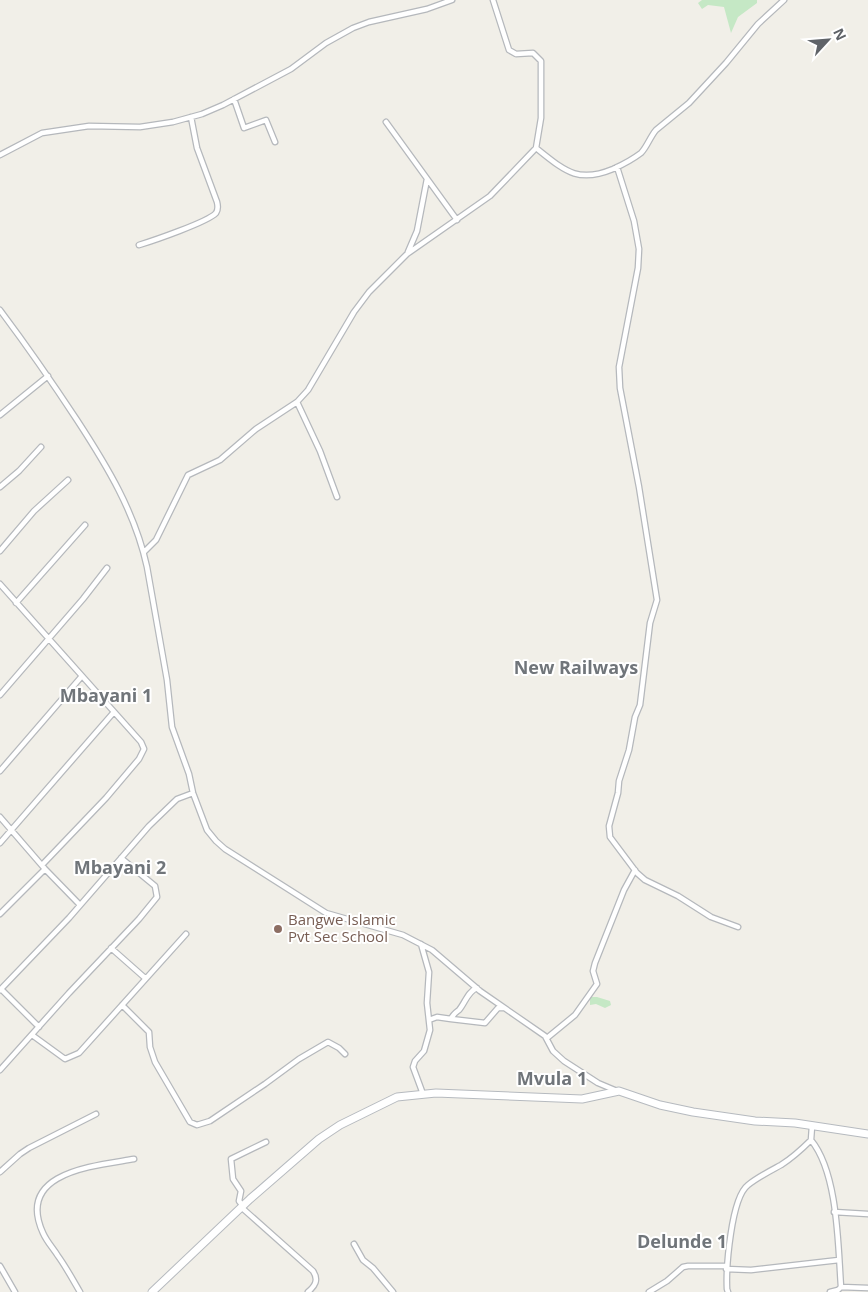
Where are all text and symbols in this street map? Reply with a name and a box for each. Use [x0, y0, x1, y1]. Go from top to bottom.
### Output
north arrow [803, 15, 853, 65]
text: N [829, 25, 851, 43]
district label: New Railways [514, 655, 638, 679]
district label: Mbayani 1 [60, 683, 152, 707]
district label: Mbayani 2 [74, 855, 166, 879]
place label: Bangwe Islamic Pvt Sec School [288, 909, 396, 946]
marker: Bangwe Islamic Pvt Sec School [272, 923, 284, 935]
district label: Mvula 1 [517, 1066, 587, 1090]
district label: Delunde 1 [637, 1229, 727, 1253]

